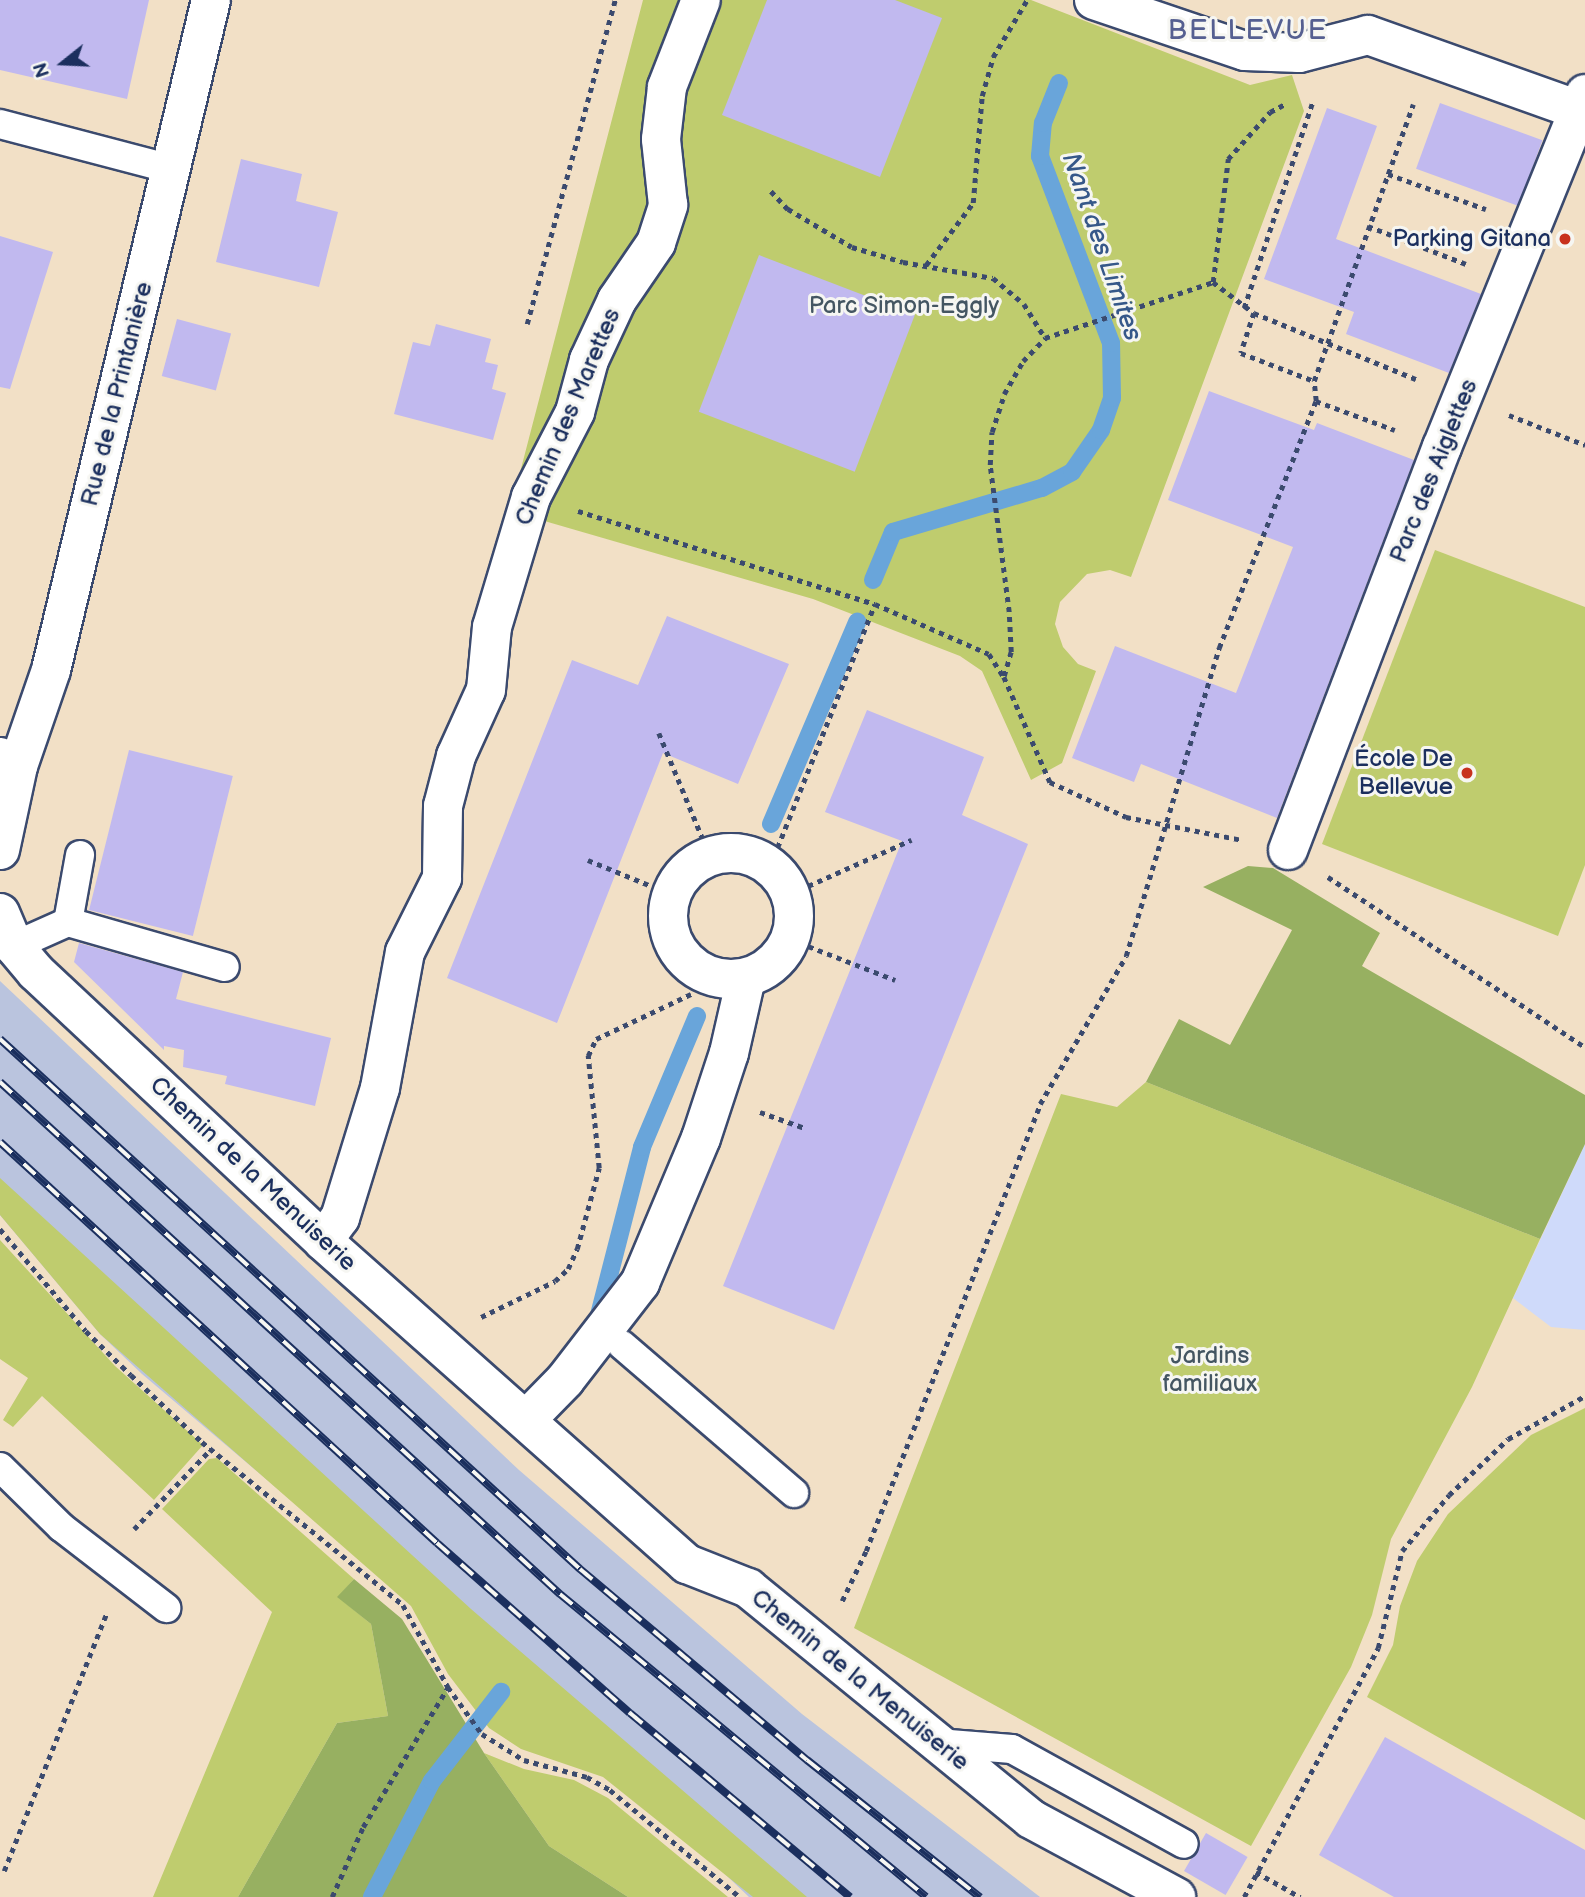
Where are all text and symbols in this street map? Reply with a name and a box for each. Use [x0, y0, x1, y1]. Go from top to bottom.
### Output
district label: BELLEVUE [1169, 14, 1327, 48]
north arrow [28, 28, 98, 98]
text: N [29, 59, 56, 80]
water label: Nant des Limites [1054, 149, 1148, 345]
place label: Parking Gitana [1392, 225, 1551, 253]
marker: Parking Gitana [1557, 231, 1573, 247]
street label: Rue de la Printanière [75, 279, 159, 509]
park label: Parc Simon-Eggly [809, 292, 999, 320]
street label: Chemin des Marettes [509, 304, 627, 530]
street label: Parc des Aiglettes [1384, 375, 1484, 567]
place label: École De Bellevue [1354, 745, 1453, 801]
marker: École De Bellevue [1459, 765, 1475, 781]
street label: Chemin de la Menuiserie [144, 1071, 362, 1277]
park label: Jardins familiaux [1163, 1342, 1257, 1398]
street label: Chemin de la Menuiserie [745, 1583, 975, 1777]

